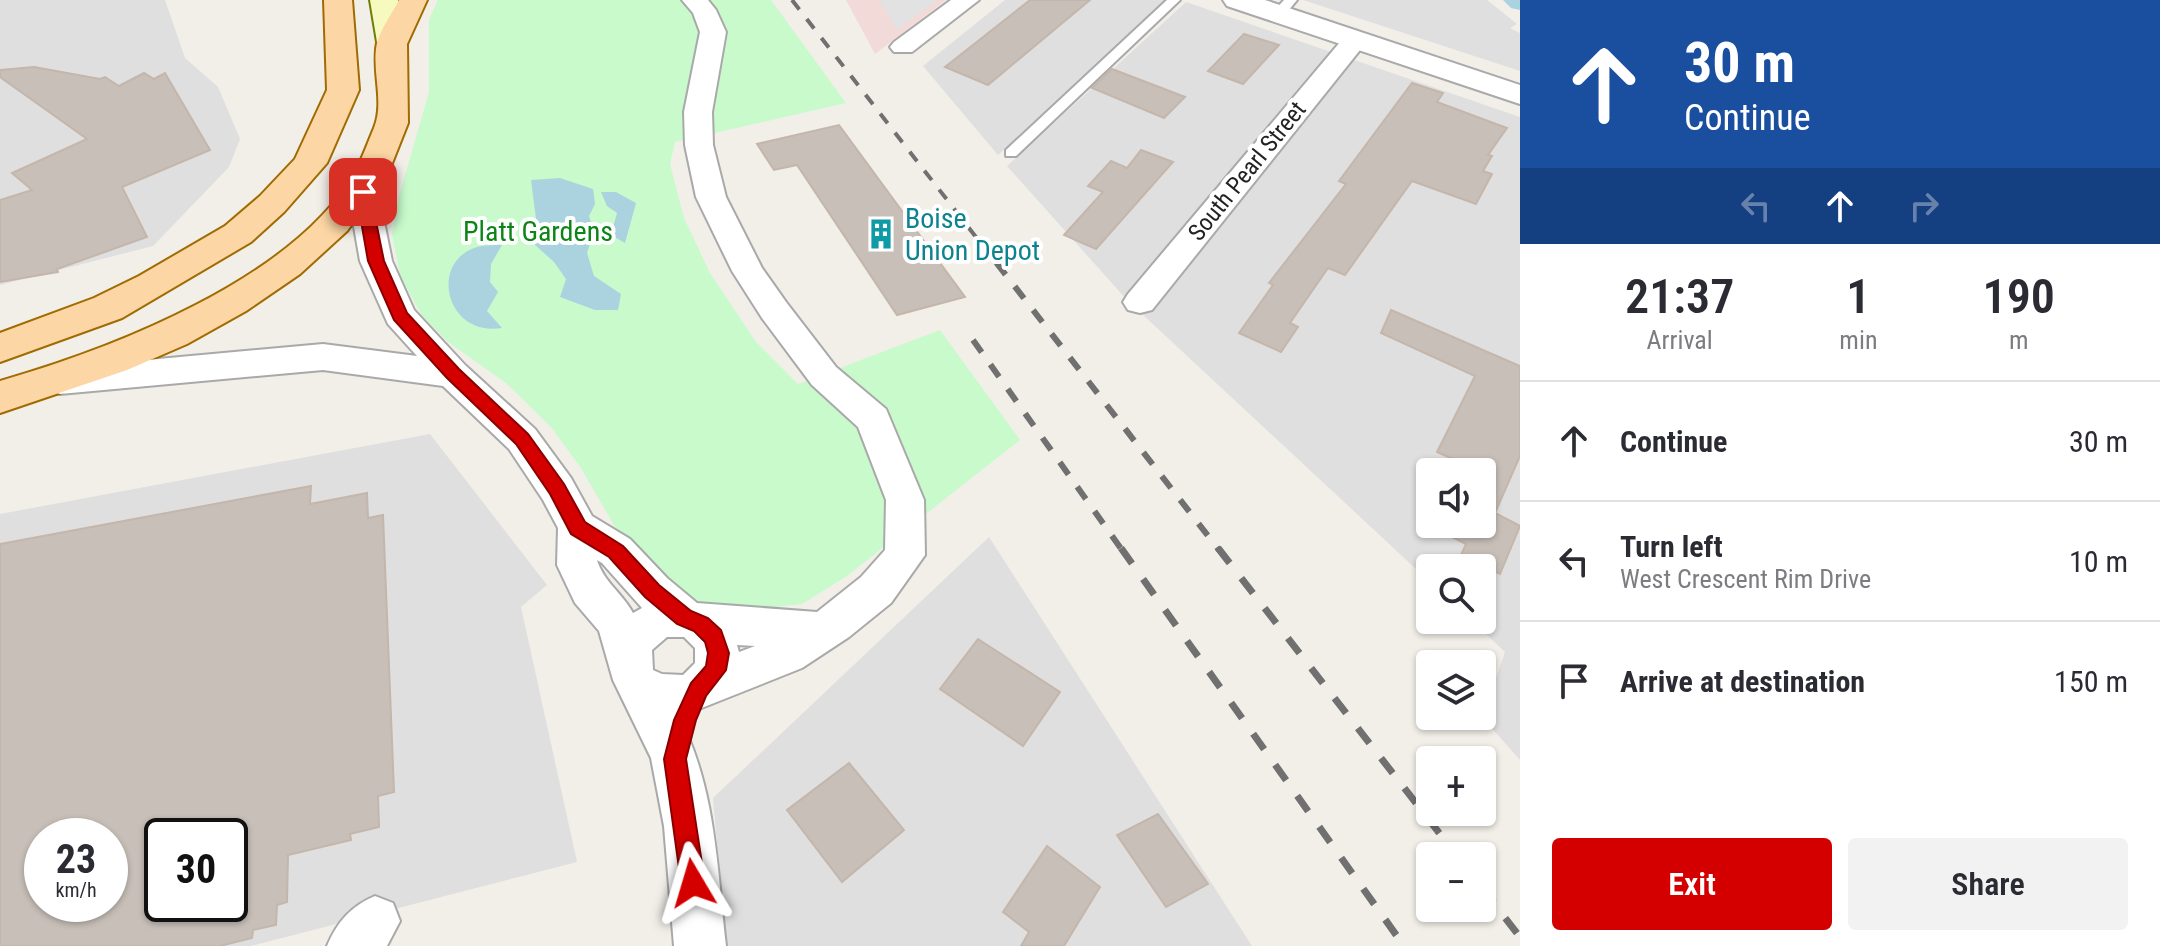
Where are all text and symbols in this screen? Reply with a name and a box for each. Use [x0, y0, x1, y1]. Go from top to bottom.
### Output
text: 30 m [1684, 30, 1795, 96]
icon: ahead [1552, 32, 1656, 136]
street label: South Pearl Street [1182, 96, 1312, 246]
text: Continue [1684, 97, 1811, 139]
pin [329, 158, 397, 226]
icon: arrive [341, 170, 385, 214]
icon: left [1734, 184, 1778, 228]
icon: ahead [1818, 184, 1862, 228]
icon: right [1902, 184, 1946, 228]
place label: Boise Union Depot [905, 202, 1040, 267]
park label: Platt Gardens [463, 215, 613, 248]
building icon: Boise Union Depot [864, 217, 898, 251]
text: 21:37 [1625, 268, 1734, 325]
text: 1 [1846, 268, 1870, 325]
text: 190 [1983, 268, 2055, 325]
text: Arrival [1647, 325, 1713, 355]
text: min [1839, 325, 1877, 355]
text: m [2009, 325, 2029, 355]
icon: ahead [1552, 419, 1596, 463]
text: Continue [1620, 424, 1727, 459]
text: 30 m [2069, 424, 2128, 459]
map controls [1416, 458, 1496, 922]
button: sound [1416, 458, 1496, 538]
text: Turn left [1620, 529, 1723, 564]
icon: left [1552, 539, 1596, 583]
text: 10 m [2069, 544, 2128, 579]
button: search [1416, 554, 1496, 634]
text: West Crescent Rim Drive [1620, 564, 1871, 594]
button: layers [1416, 650, 1496, 730]
icon: arrive [1552, 659, 1596, 703]
text: Arrive at destination [1620, 664, 1865, 699]
text: 150 m [2054, 664, 2128, 699]
button: + [1416, 746, 1496, 826]
speed limit sign: 30 [144, 818, 248, 922]
text: 23 [56, 836, 96, 883]
button: Exit [1552, 838, 1832, 930]
button: Share [1848, 838, 2128, 930]
position arrow [651, 841, 735, 925]
button: − [1416, 842, 1496, 922]
text: km/h [55, 878, 97, 902]

